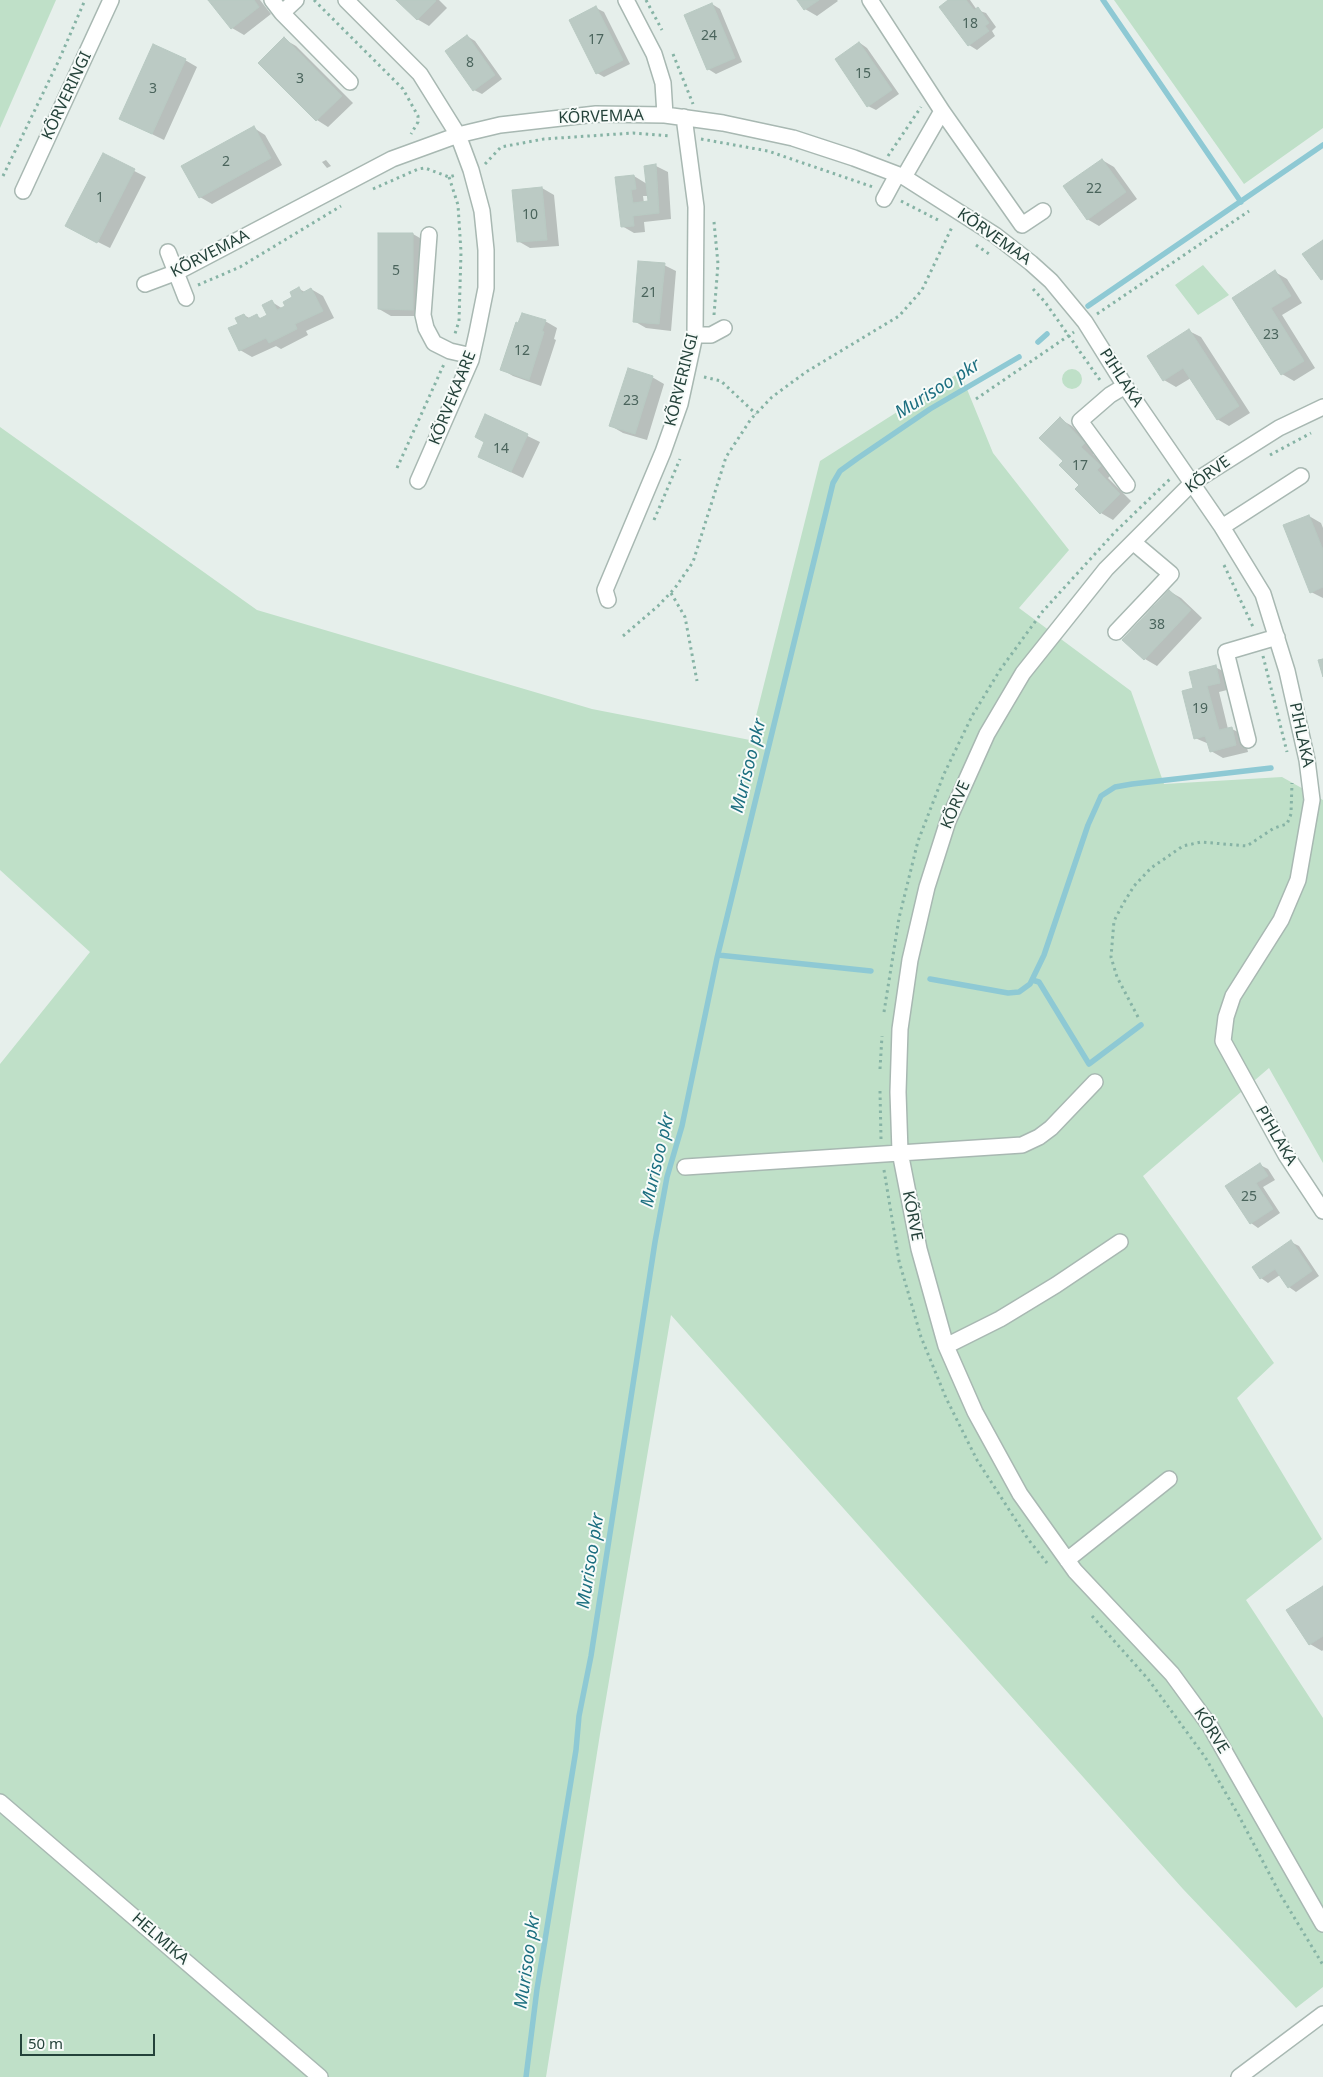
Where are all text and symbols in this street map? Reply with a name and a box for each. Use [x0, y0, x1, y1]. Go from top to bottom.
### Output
house number: 18 [962, 16, 978, 32]
house number: 24 [701, 28, 717, 44]
house number: 17 [588, 32, 604, 48]
street label: KÕRVERINGI [38, 49, 96, 143]
house number: 8 [466, 55, 474, 71]
house number: 15 [855, 66, 871, 82]
house number: 3 [296, 71, 304, 87]
house number: 3 [149, 81, 157, 97]
street label: KÕRVEMAA [558, 106, 644, 128]
house number: 2 [222, 154, 230, 170]
house number: 22 [1086, 181, 1102, 197]
house number: 1 [96, 190, 104, 206]
street label: KÕRVEMAA [953, 205, 1035, 269]
house number: 10 [522, 207, 538, 223]
street label: KÕRVEMAA [168, 226, 252, 282]
house number: 5 [392, 263, 400, 279]
house number: 21 [641, 285, 657, 301]
house number: 23 [1263, 327, 1279, 343]
street label: KÕRVERINGI [661, 332, 703, 428]
house number: 12 [514, 343, 530, 359]
street label: PIHLAKA [1095, 345, 1147, 411]
street label: KÕRVEKAARE [425, 348, 481, 448]
water label: Murisoo pkr [891, 354, 985, 424]
house number: 23 [623, 393, 639, 409]
house number: 14 [493, 441, 509, 457]
street label: KÕRVE [1182, 452, 1234, 498]
house number: 17 [1072, 458, 1088, 474]
house number: 38 [1149, 617, 1165, 633]
house number: 19 [1192, 701, 1208, 717]
street label: PIHLAKA [1285, 701, 1317, 769]
water label: Murisoo pkr [727, 717, 771, 815]
street label: KÕRVE [937, 778, 975, 832]
street label: PIHLAKA [1251, 1103, 1301, 1169]
water label: Murisoo pkr [637, 1111, 679, 1209]
street label: KÕRVE [898, 1189, 926, 1243]
house number: 25 [1241, 1189, 1257, 1205]
water label: Murisoo pkr [573, 1512, 609, 1610]
street label: KÕRVE [1189, 1705, 1233, 1757]
street label: HELMIKA [128, 1909, 192, 1969]
water label: Murisoo pkr [511, 1912, 545, 2010]
scale bar [22, 2024, 158, 2056]
text: 50 m [28, 2033, 63, 2053]

